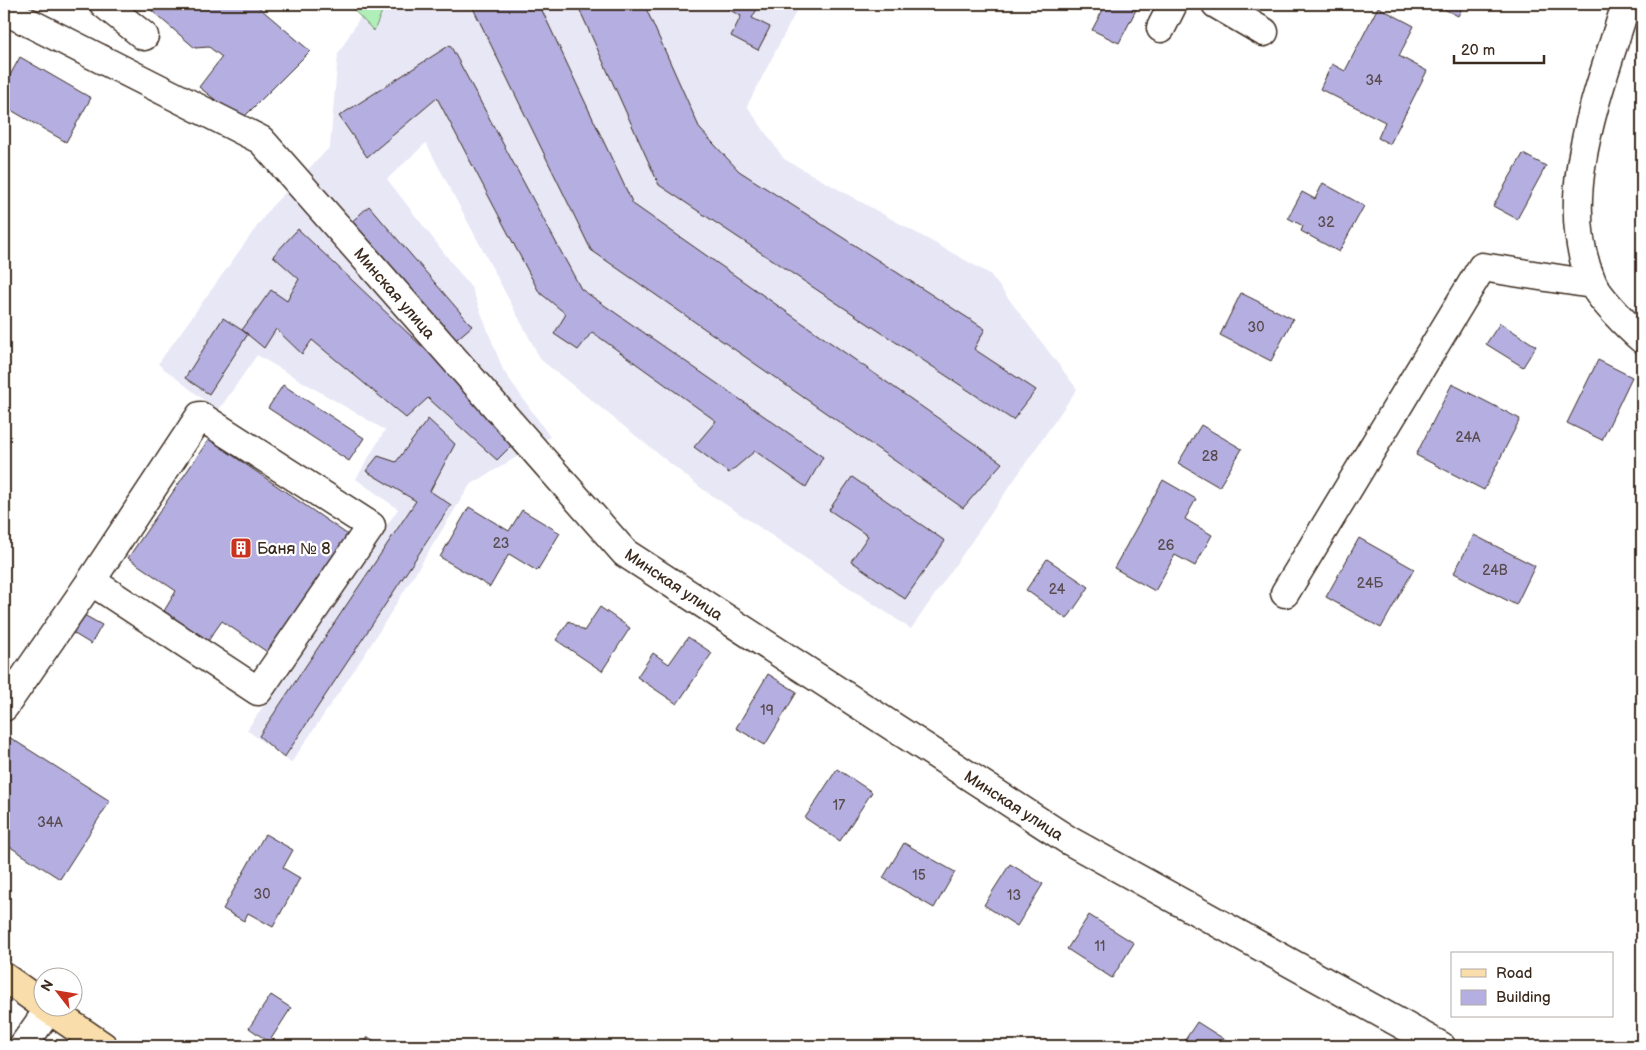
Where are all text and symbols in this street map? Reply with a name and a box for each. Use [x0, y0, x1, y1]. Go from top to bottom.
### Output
scale bar [1454, 32, 1544, 64]
text: 20 m [1461, 41, 1495, 60]
house number: 34 [1365, 72, 1383, 89]
house number: 32 [1318, 214, 1335, 231]
street label: Минская улица [349, 245, 439, 344]
house number: 30 [1248, 319, 1264, 336]
house number: 24А [1455, 429, 1481, 446]
house number: 28 [1202, 448, 1218, 465]
house number: 23 [493, 535, 509, 552]
building icon: Баня № 8 [229, 536, 253, 560]
house number: 26 [1158, 537, 1175, 554]
place label: Баня № 8 [257, 540, 331, 559]
street label: Минская улица [620, 545, 726, 625]
house number: 24В [1482, 562, 1508, 579]
house number: 24Б [1357, 575, 1383, 592]
house number: 24 [1049, 581, 1066, 598]
house number: 19 [760, 702, 774, 719]
street label: Минская улица [960, 767, 1067, 846]
house number: 17 [833, 797, 845, 814]
house number: 34А [37, 814, 63, 831]
house number: 15 [912, 867, 926, 884]
house number: 30 [254, 886, 270, 903]
house number: 13 [1007, 887, 1021, 904]
house number: 11 [1095, 938, 1105, 955]
legend [1451, 952, 1614, 1018]
text: Road [1496, 964, 1532, 983]
north arrow [32, 968, 82, 1018]
text: N [37, 977, 57, 994]
text: Building [1496, 988, 1551, 1007]

